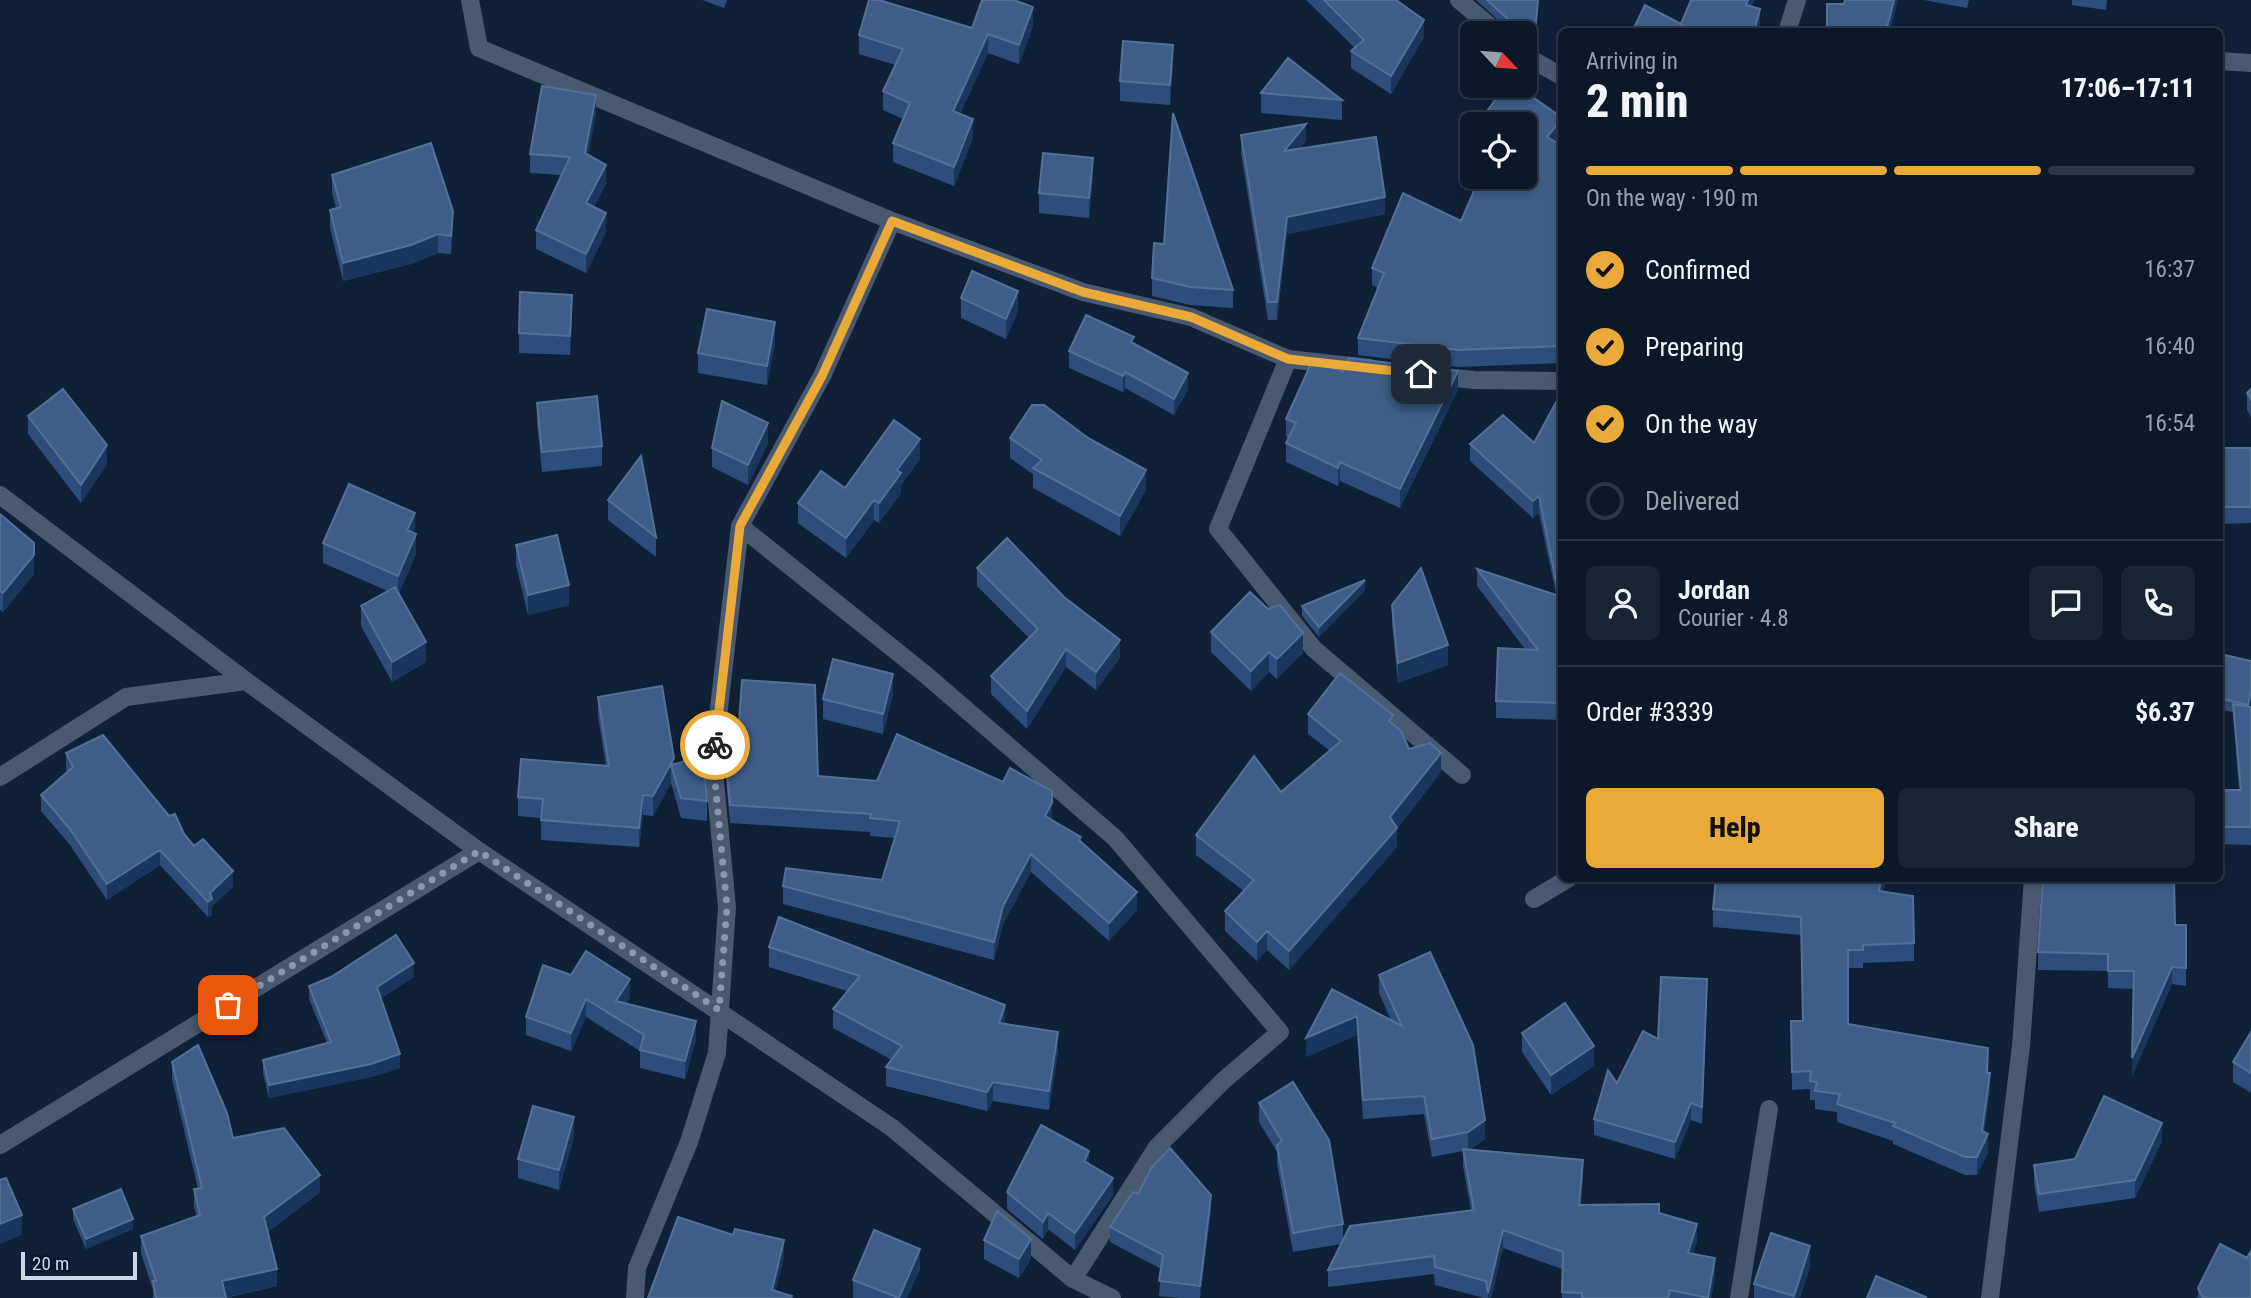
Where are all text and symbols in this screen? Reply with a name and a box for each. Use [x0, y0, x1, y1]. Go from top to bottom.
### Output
north arrow [1460, 21, 1536, 98]
map controls [1460, 21, 1537, 189]
text: Arriving in [1586, 48, 1678, 75]
text: 17:06–17:11 [2061, 73, 2195, 103]
text: 2 min [1586, 74, 1689, 128]
button: locate [1460, 112, 1537, 189]
text: On the way · 190 m [1586, 185, 1758, 212]
icon: check [1586, 251, 1624, 289]
text: Confirmed [1645, 255, 1751, 285]
text: 16:37 [2144, 256, 2195, 283]
icon: check [1586, 328, 1624, 366]
text: Preparing [1645, 332, 1744, 362]
text: 16:40 [2144, 333, 2195, 360]
pin [1391, 344, 1451, 404]
icon: home [1402, 355, 1440, 393]
icon: check [1586, 405, 1624, 443]
text: On the way [1645, 409, 1758, 439]
text: 16:54 [2144, 410, 2195, 437]
text: Delivered [1645, 486, 1740, 516]
button: person [1586, 566, 1660, 640]
button: chat [2029, 566, 2103, 640]
button: phone [2121, 566, 2195, 640]
text: Jordan [1678, 575, 1750, 605]
text: Courier · 4.8 [1678, 605, 1789, 632]
text: Order #3339 [1586, 697, 1714, 727]
text: $6.37 [2135, 697, 2195, 727]
courier [680, 710, 750, 780]
icon: bike [696, 726, 734, 764]
button: Help [1586, 788, 1884, 868]
button: Share [1898, 788, 2195, 868]
pin [198, 975, 258, 1035]
icon: bag [209, 986, 247, 1024]
scale bar [21, 1249, 136, 1281]
text: 20 m [32, 1252, 69, 1275]

